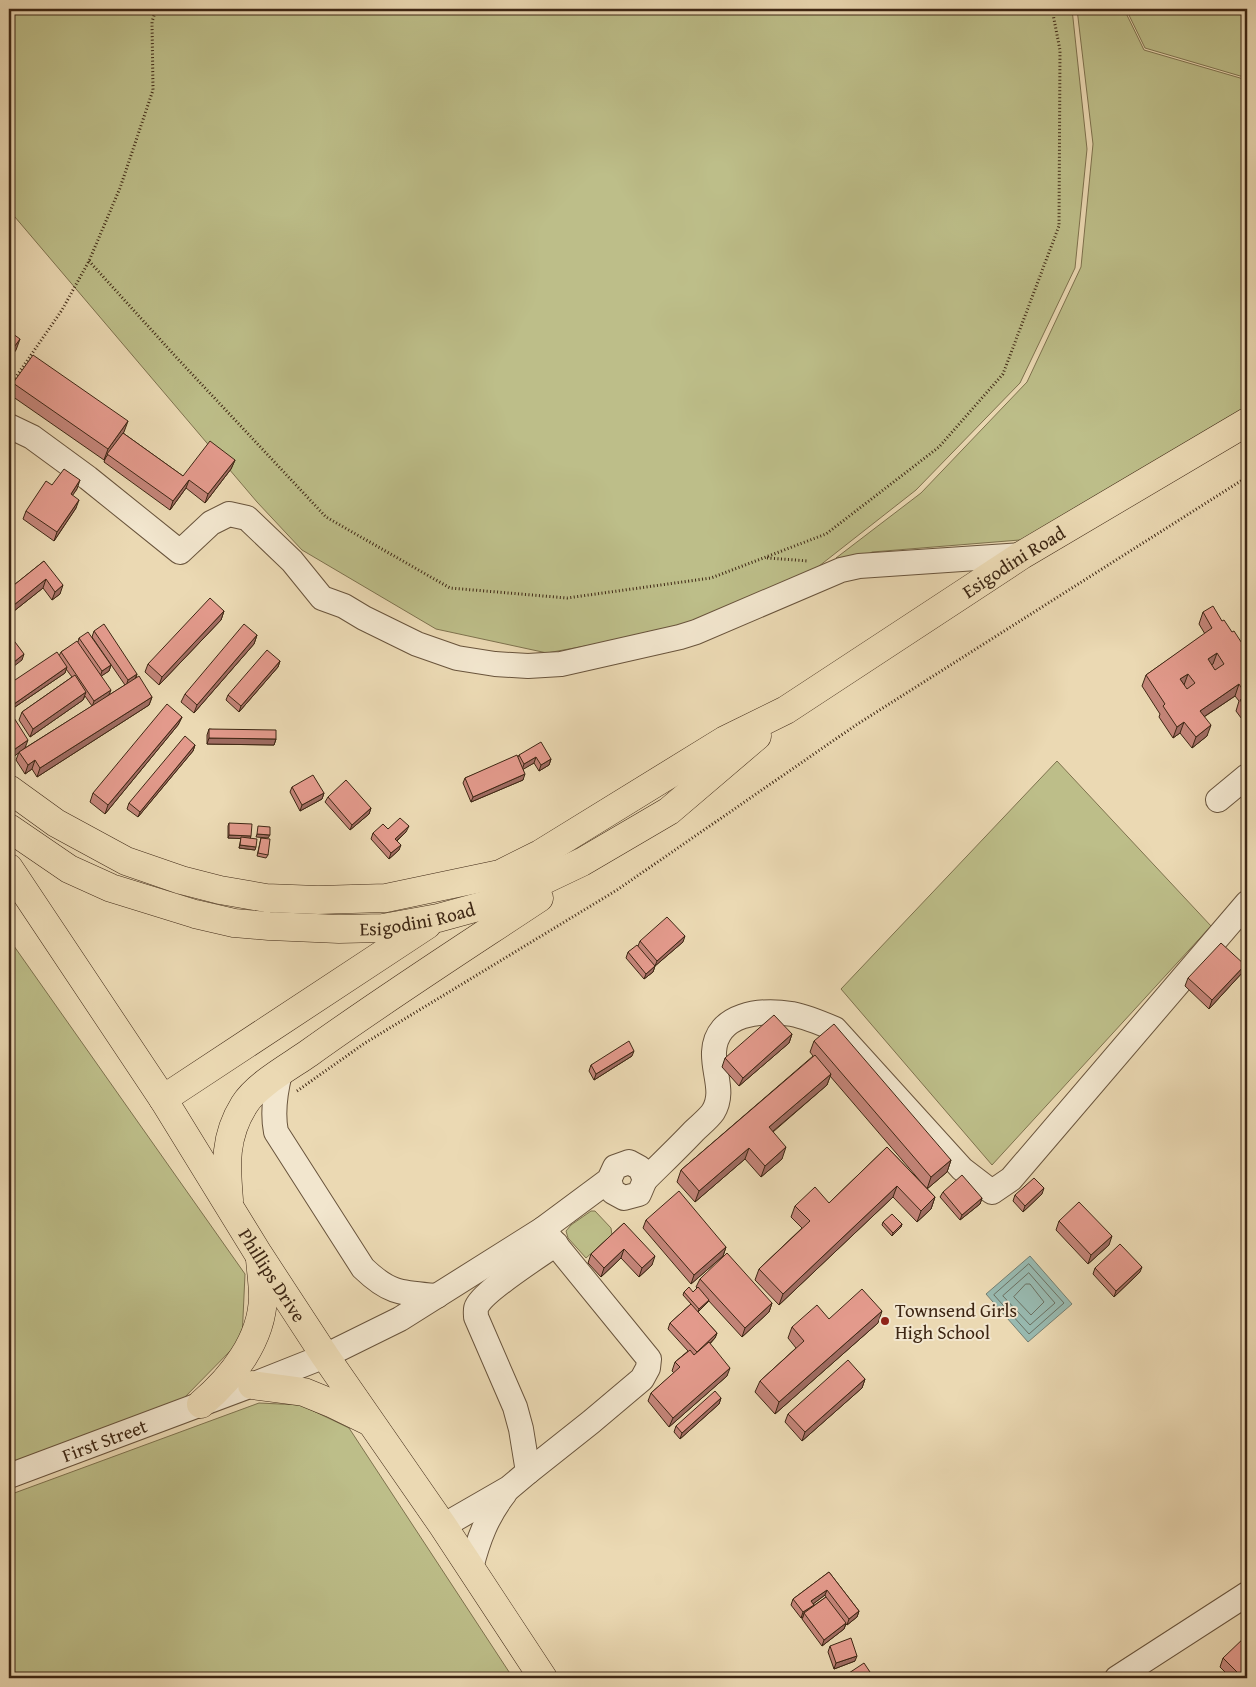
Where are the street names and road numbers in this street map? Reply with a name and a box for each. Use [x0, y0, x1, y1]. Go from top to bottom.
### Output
street label: Esigodini Road [956, 518, 1071, 605]
street label: Esigodini Road [359, 894, 479, 943]
street label: Phillips Drive [232, 1223, 313, 1328]
street label: First Street [58, 1411, 151, 1469]

